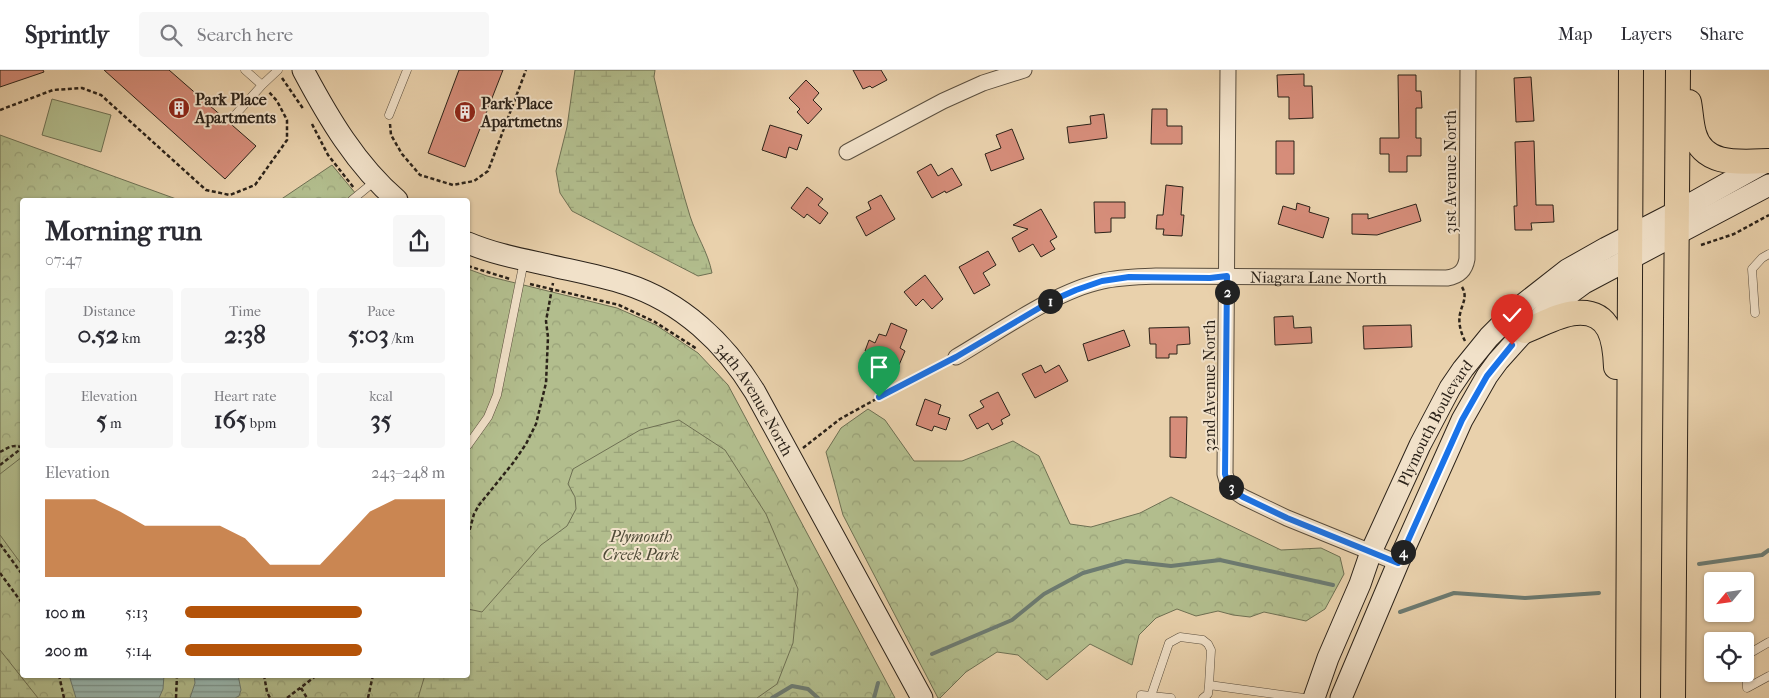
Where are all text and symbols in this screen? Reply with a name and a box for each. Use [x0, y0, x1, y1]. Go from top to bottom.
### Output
search box [139, 12, 489, 57]
text: Sprintly [25, 21, 109, 49]
icon: search [157, 21, 185, 49]
text: Search here [197, 24, 293, 46]
text: Map [1558, 24, 1592, 45]
text: Layers [1620, 24, 1672, 45]
text: Share [1700, 24, 1744, 45]
place label: Park Place Apartments [194, 90, 276, 128]
place label: Park Place Apartmetns [480, 94, 562, 132]
building icon: Park Place Apartments [167, 96, 191, 120]
building icon: Park Place Apartmetns [453, 100, 477, 124]
street label: 31st Avenue North [1441, 110, 1460, 234]
text: Morning run [45, 214, 202, 247]
button: share [393, 215, 445, 267]
text: 07:47 [45, 250, 82, 269]
street label: Niagara Lane North [1250, 268, 1387, 288]
pin: 2 [1214, 280, 1240, 304]
text: 2 [1224, 284, 1231, 301]
pin: 1 [1038, 288, 1062, 314]
text: 1 [1048, 293, 1053, 310]
pin [1491, 294, 1533, 345]
icon: check [1498, 301, 1526, 329]
text: Distance [83, 303, 135, 320]
text: Time [229, 303, 261, 320]
text: Pace [367, 303, 395, 320]
text: 0.52 [77, 320, 119, 349]
text: 2:38 [224, 320, 266, 349]
text: 5:03 [348, 320, 389, 349]
street label: 32nd Avenue North [1200, 320, 1219, 452]
text: km [119, 330, 141, 347]
text: /km [389, 330, 414, 347]
street label: 34th Avenue North [712, 338, 797, 459]
pin [858, 346, 900, 397]
icon: arrive [865, 353, 893, 381]
street label: Plymouth Boulevard [1394, 356, 1477, 489]
text: Elevation [81, 388, 137, 405]
text: Heart rate [214, 388, 276, 405]
text: kcal [369, 388, 393, 405]
text: 5 [96, 405, 107, 434]
text: 165 [214, 405, 247, 434]
text: 35 [370, 405, 392, 434]
text: m [107, 415, 122, 432]
text: bpm [247, 415, 276, 432]
text: Elevation [45, 463, 110, 482]
text: 243–248 m [371, 463, 445, 482]
pin: 3 [1218, 474, 1244, 500]
text: 3 [1229, 479, 1234, 496]
park label: Plymouth Creek Park [603, 527, 679, 564]
pin: 4 [1390, 540, 1416, 564]
text: 4 [1399, 544, 1408, 561]
north arrow [1704, 572, 1754, 622]
map controls [1704, 572, 1754, 682]
text: 100 m [45, 603, 85, 622]
text: 5:13 [125, 603, 148, 622]
button: locate [1704, 632, 1754, 682]
text: 200 m [45, 641, 88, 660]
text: 5:14 [125, 641, 151, 660]

